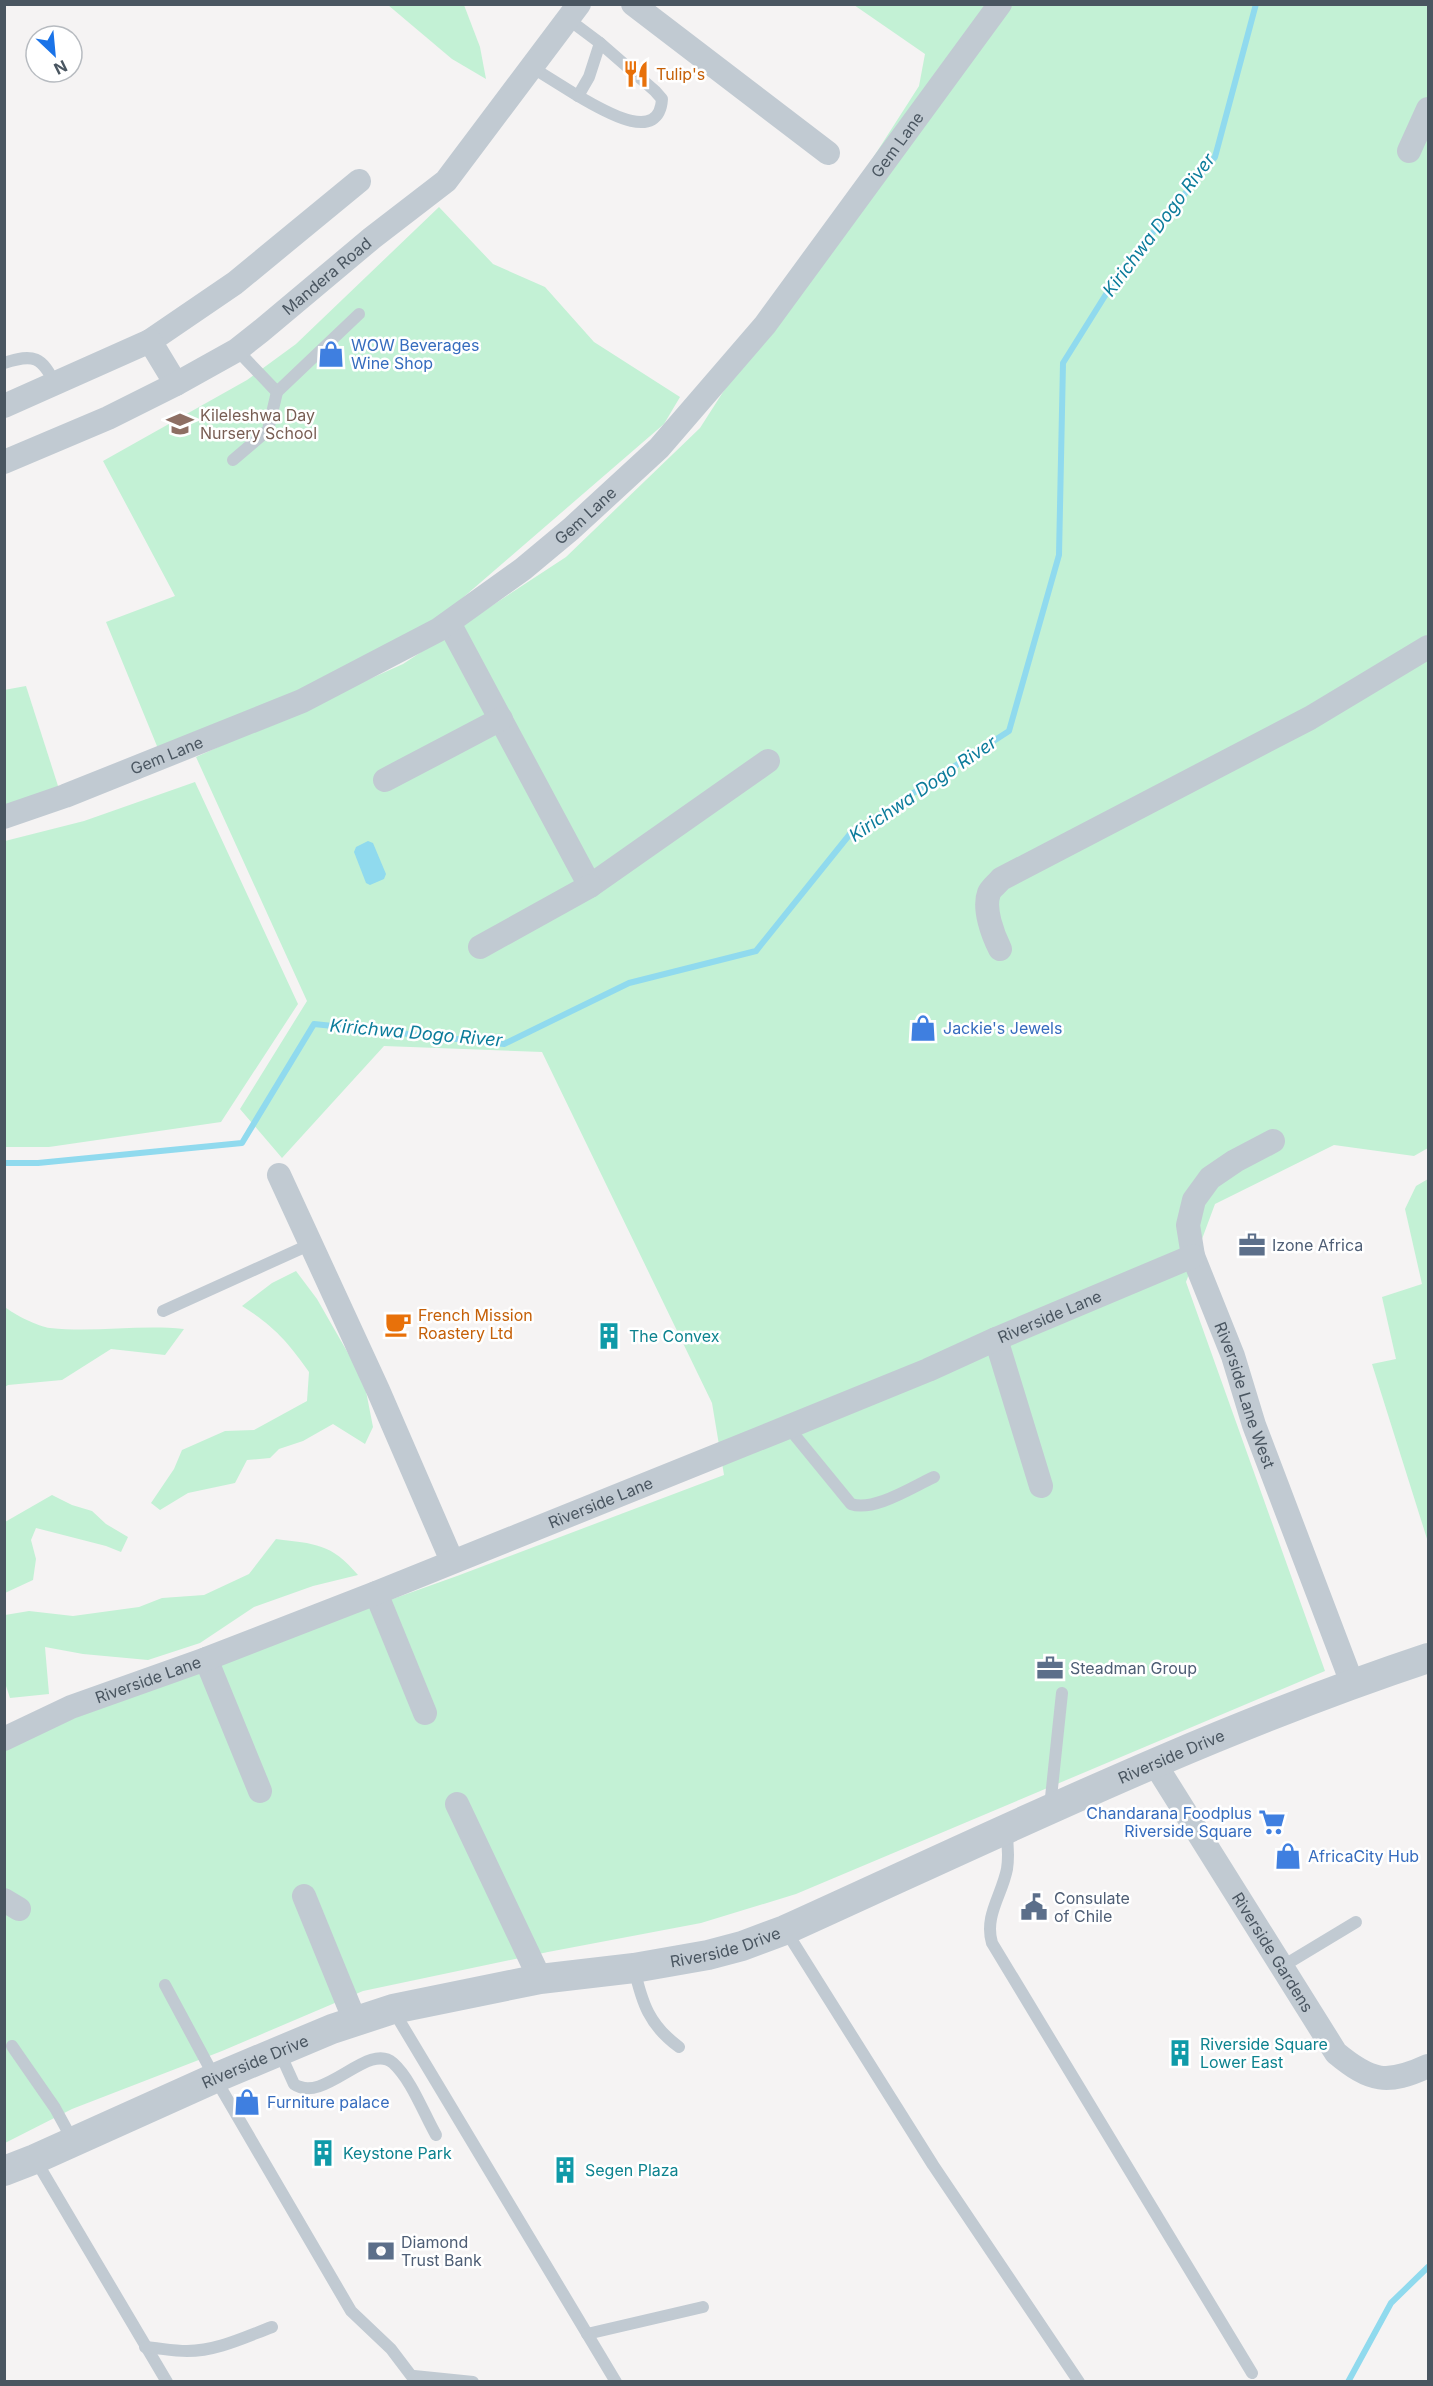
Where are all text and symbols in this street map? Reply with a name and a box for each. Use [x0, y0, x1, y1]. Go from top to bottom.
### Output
north arrow [24, 24, 84, 84]
text: N [51, 56, 70, 79]
restaurant icon: Tulip's [621, 59, 651, 89]
place label: Tulip's [656, 64, 705, 84]
street label: Gem Lane [866, 108, 928, 181]
water label: Kirichwa Dogo River [1098, 148, 1220, 300]
street label: Mandera Road [278, 233, 375, 319]
place label: WOW Beverages Wine Shop [351, 335, 479, 373]
shop icon: WOW Beverages Wine Shop [316, 339, 346, 369]
place label: Kileleshwa Day Nursery School [200, 405, 317, 443]
school or university icon: Kileleshwa Day Nursery School [165, 409, 195, 439]
street label: Gem Lane [550, 482, 620, 549]
water label: Kirichwa Dogo River [845, 731, 1001, 846]
street label: Gem Lane [127, 732, 206, 779]
shop icon: Jackie's Jewels [908, 1013, 938, 1043]
water label: Kirichwa Dogo River [329, 1014, 504, 1051]
place label: Jackie's Jewels [943, 1018, 1062, 1038]
office icon: Izone Africa [1237, 1230, 1267, 1260]
place label: Izone Africa [1272, 1235, 1363, 1255]
street label: Riverside Lane [994, 1286, 1105, 1347]
place label: French Mission Roastery Ltd [418, 1305, 533, 1343]
cafe icon: French Mission Roastery Ltd [383, 1309, 413, 1339]
street label: Riverside Lane West [1210, 1319, 1279, 1471]
building icon: The Convex [594, 1321, 624, 1351]
place label: The Convex [629, 1326, 720, 1346]
street label: Riverside Lane [545, 1473, 656, 1533]
street label: Riverside Lane [92, 1652, 204, 1708]
office icon: Steadman Group [1035, 1653, 1065, 1683]
place label: Steadman Group [1070, 1658, 1197, 1678]
street label: Riverside Drive [1115, 1725, 1228, 1788]
place label: Chandarana Foodplus Riverside Square [1086, 1803, 1252, 1841]
supermarket icon: Chandarana Foodplus Riverside Square [1257, 1807, 1287, 1837]
shop icon: AfricaCity Hub [1273, 1841, 1303, 1871]
place label: AfricaCity Hub [1308, 1846, 1419, 1866]
place label: Consulate of Chile [1054, 1888, 1130, 1926]
street label: Riverside Gardens [1228, 1888, 1318, 2016]
public building icon: Consulate of Chile [1019, 1892, 1049, 1922]
street label: Riverside Drive [668, 1923, 783, 1971]
street label: Riverside Drive [199, 2030, 311, 2093]
place label: Riverside Square Lower East [1200, 2034, 1328, 2072]
building icon: Riverside Square Lower East [1165, 2038, 1195, 2068]
shop icon: Furniture palace [232, 2087, 262, 2117]
place label: Furniture palace [267, 2092, 390, 2112]
building icon: Keystone Park [308, 2138, 338, 2168]
place label: Keystone Park [343, 2143, 452, 2163]
building icon: Segen Plaza [550, 2155, 580, 2185]
place label: Segen Plaza [585, 2160, 679, 2180]
place label: Diamond Trust Bank [401, 2232, 482, 2270]
bank icon: Diamond Trust Bank [366, 2236, 396, 2266]

